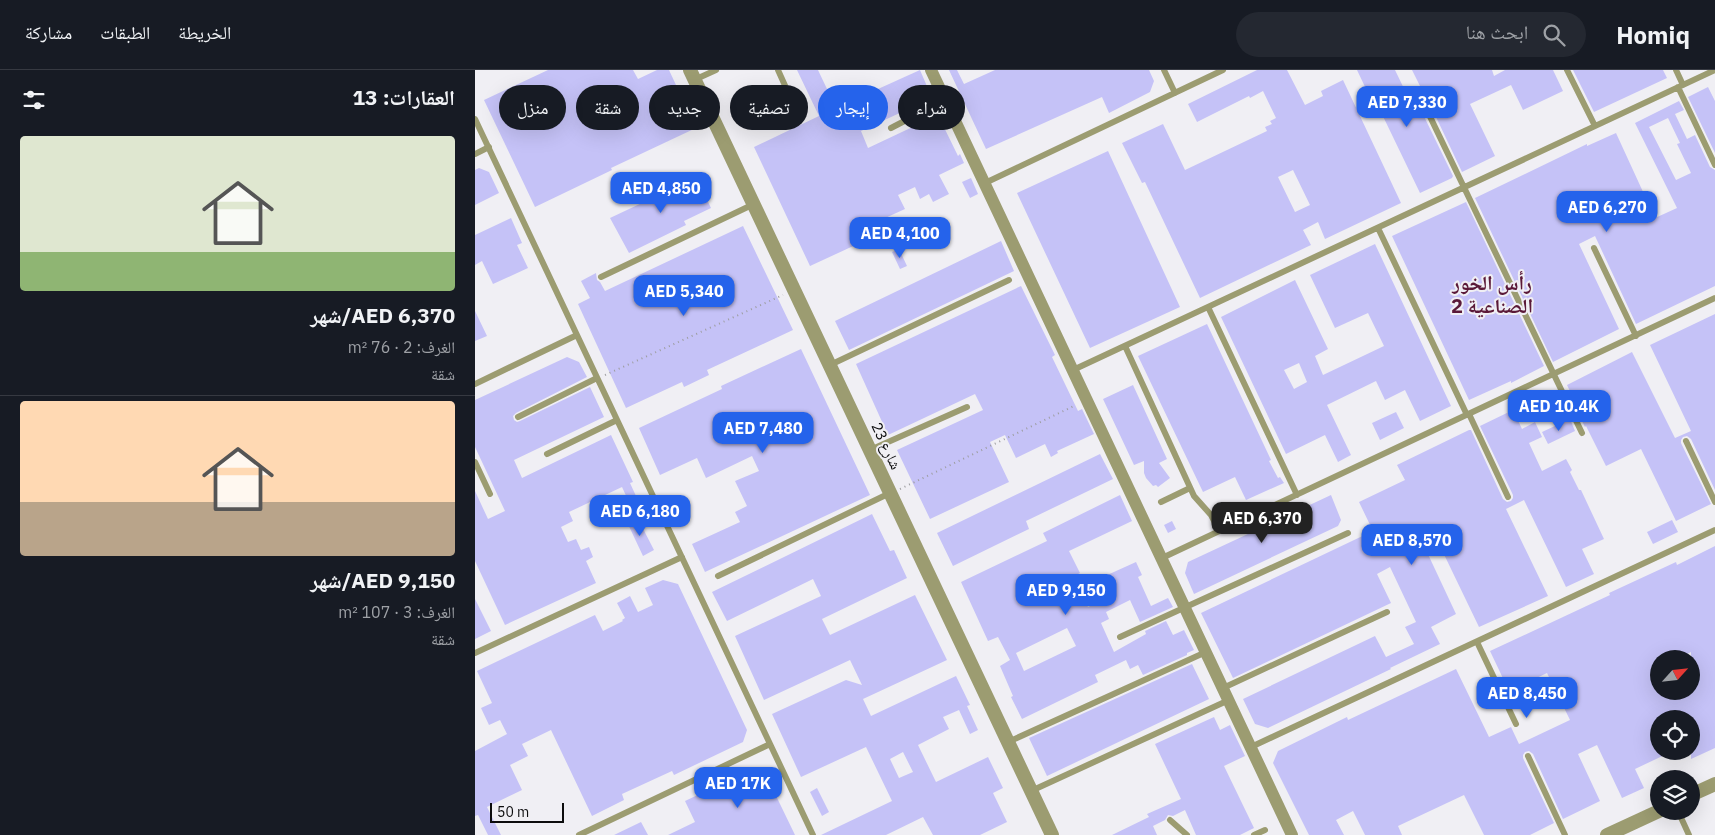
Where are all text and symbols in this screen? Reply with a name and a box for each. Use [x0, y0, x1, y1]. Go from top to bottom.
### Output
search box [1236, 12, 1586, 57]
text: Homiq [1616, 19, 1690, 51]
text: ابحث هنا [1466, 20, 1528, 44]
text: مشاركة [25, 21, 72, 44]
text: الطبقات [100, 21, 150, 44]
text: الخريطة [178, 21, 231, 44]
icon: search [1540, 21, 1568, 49]
text: العقارات: 13 [352, 83, 455, 111]
chip: منزل [499, 85, 566, 130]
chip: شقة [576, 85, 639, 130]
chip: جديد [649, 85, 720, 130]
chip: تصفية [730, 85, 808, 130]
chip: إيجار [818, 85, 888, 130]
chip: شراء [898, 85, 965, 130]
pin: AED 7,330 [1350, 85, 1464, 128]
icon: filters [20, 86, 48, 114]
text: AED 7,330 [1368, 92, 1446, 112]
icon: home [193, 168, 283, 258]
pin: AED 4,850 [604, 172, 718, 214]
text: AED 4,850 [622, 178, 700, 198]
pin: AED 6,270 [1550, 190, 1664, 233]
text: AED 6,270 [1568, 197, 1646, 217]
pin: AED 4,100 [843, 216, 957, 259]
text: AED 4,100 [861, 223, 939, 243]
district label: رأس الخور الصناعية 2 [1451, 269, 1533, 319]
pin: AED 5,340 [627, 274, 741, 317]
text: AED 5,340 [645, 281, 723, 301]
text: AED 6,370/شهر [310, 301, 455, 329]
text: الغرف: 2 · 76 m² [348, 337, 455, 357]
text: شقة [431, 364, 455, 384]
pin: AED 10.4K [1502, 390, 1616, 432]
text: AED 10.4K [1519, 396, 1599, 416]
pin: AED 7,480 [706, 412, 820, 454]
text: AED 7,480 [724, 418, 802, 438]
street label: شارع 23 [866, 419, 906, 473]
icon: home [193, 434, 283, 524]
pin: AED 6,180 [583, 494, 697, 537]
text: AED 6,180 [601, 501, 679, 521]
pin: AED 6,370 [1205, 502, 1319, 544]
text: AED 6,370 [1223, 508, 1301, 528]
pin: AED 8,570 [1355, 524, 1469, 566]
text: AED 8,570 [1373, 530, 1451, 550]
text: AED 9,150/شهر [310, 566, 455, 594]
pin: AED 9,150 [1009, 574, 1123, 616]
text: AED 9,150 [1027, 580, 1105, 600]
text: الغرف: 3 · 107 m² [338, 602, 455, 622]
text: شقة [431, 629, 455, 649]
north arrow [1650, 650, 1700, 700]
map controls [1650, 650, 1700, 820]
pin: AED 8,450 [1470, 676, 1584, 719]
text: AED 8,450 [1488, 683, 1566, 703]
button: locate [1650, 710, 1700, 760]
pin: AED 17K [692, 766, 784, 809]
button: layers [1650, 770, 1700, 820]
text: AED 17K [705, 773, 771, 793]
scale bar [490, 800, 564, 823]
text: 50 m [497, 803, 529, 821]

